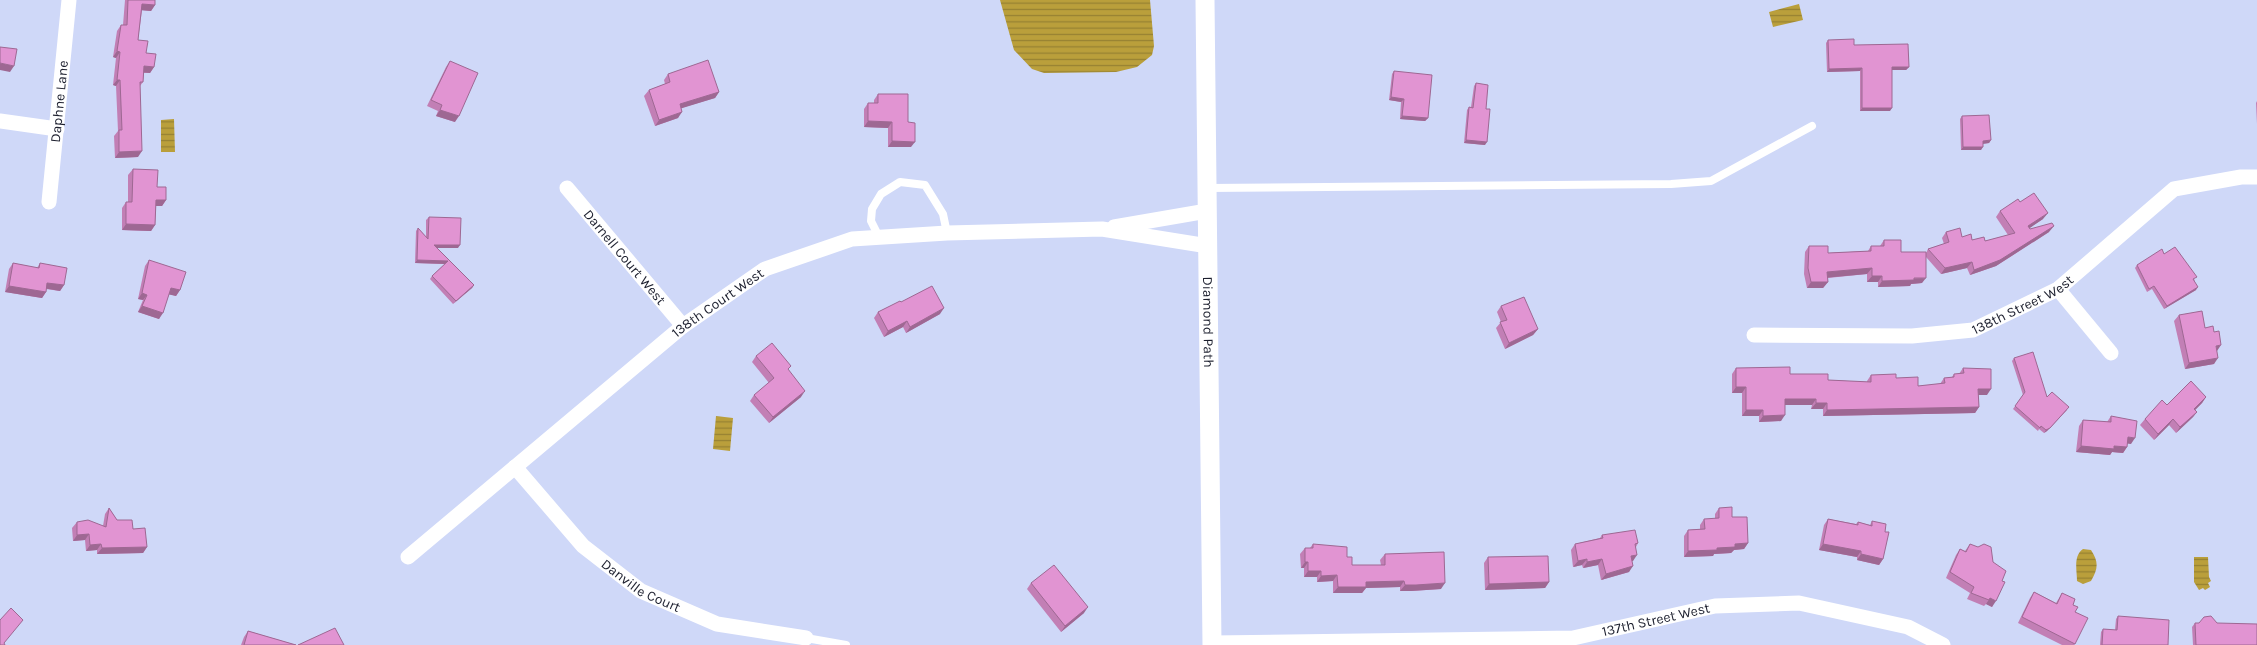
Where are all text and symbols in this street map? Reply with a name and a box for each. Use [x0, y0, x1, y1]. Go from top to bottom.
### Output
street label: Daphne Lane [46, 60, 71, 143]
street label: Darnell Court West [580, 206, 670, 308]
street label: 138th Court West [668, 264, 767, 341]
street label: 138th Street West [1969, 271, 2077, 338]
street label: Diamond Path [1200, 276, 1217, 368]
street label: Danville Court [598, 555, 683, 616]
street label: 137th Street West [1600, 599, 1712, 640]

